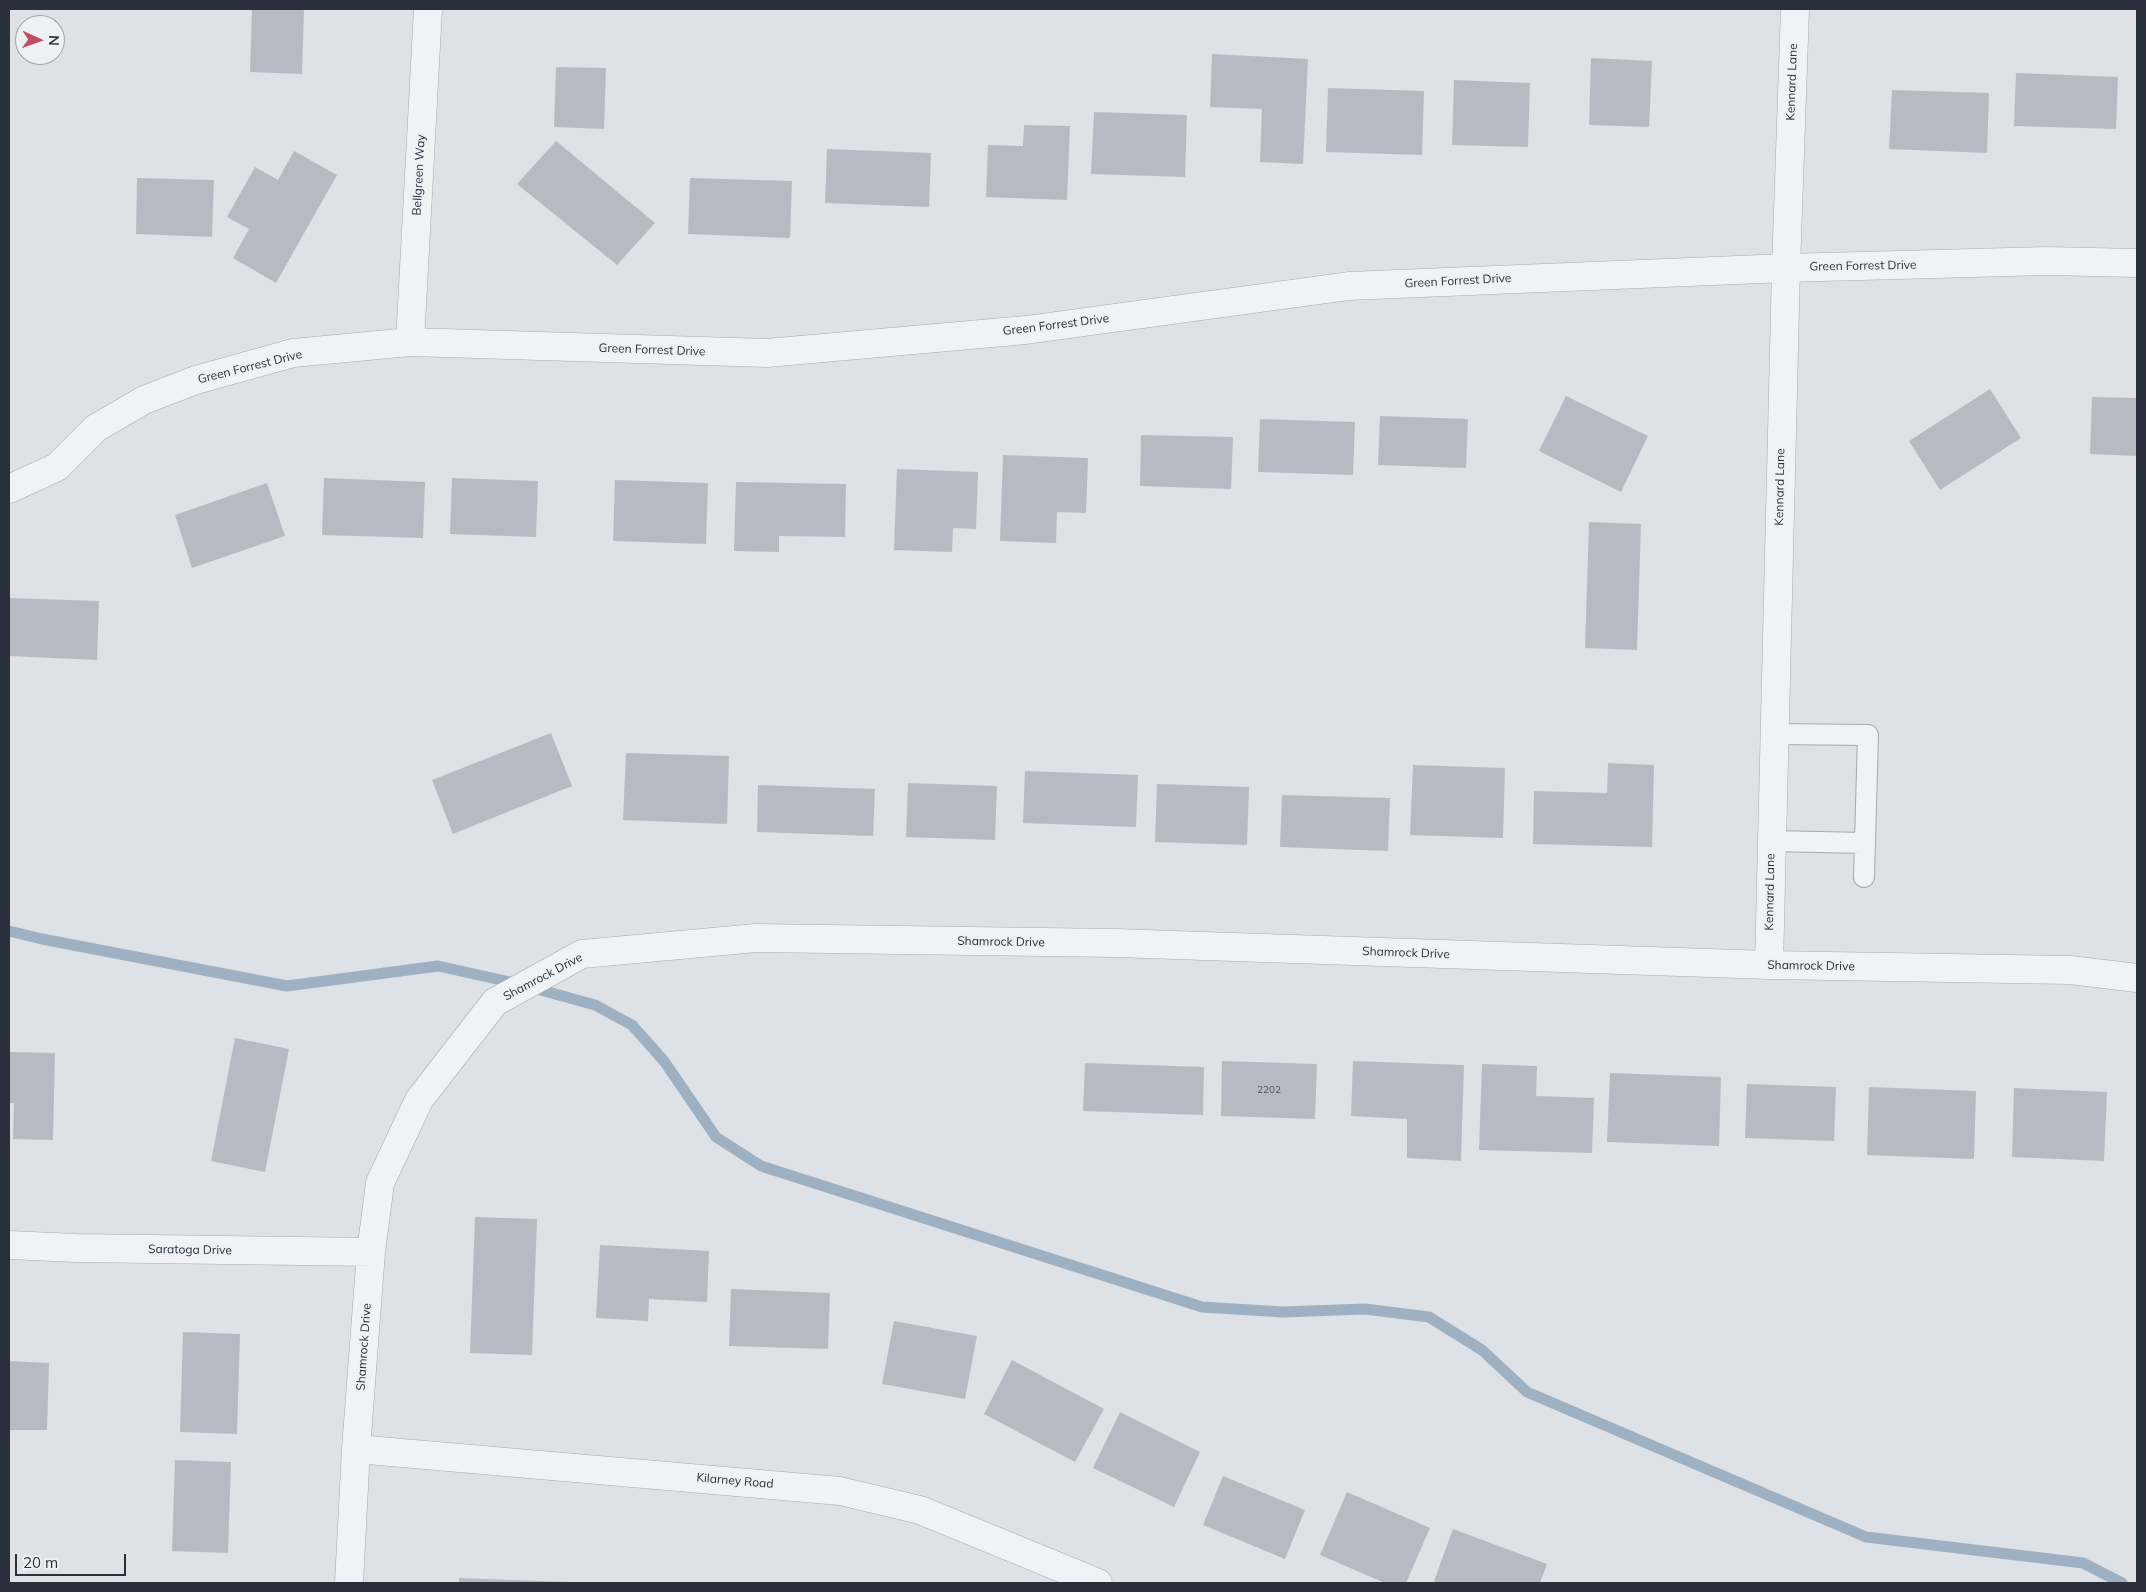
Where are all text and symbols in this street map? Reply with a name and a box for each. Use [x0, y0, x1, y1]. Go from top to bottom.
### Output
north arrow [15, 15, 65, 65]
text: N [45, 35, 63, 46]
street label: Kennard Lane [1783, 43, 1801, 121]
street label: Bellgreen Way [410, 134, 428, 216]
street label: Green Forrest Drive [1809, 258, 1917, 274]
street label: Green Forrest Drive [1404, 271, 1512, 291]
street label: Green Forrest Drive [1002, 311, 1110, 339]
street label: Green Forrest Drive [598, 341, 706, 359]
street label: Green Forrest Drive [196, 347, 304, 387]
street label: Kennard Lane [1772, 448, 1788, 526]
street label: Kennard Lane [1762, 853, 1778, 931]
street label: Shamrock Drive [957, 934, 1045, 950]
street label: Shamrock Drive [1362, 944, 1450, 962]
street label: Shamrock Drive [501, 950, 585, 1004]
street label: Shamrock Drive [1767, 958, 1855, 974]
house number: 2202 [1257, 1084, 1281, 1096]
street label: Saratoga Drive [148, 1242, 232, 1258]
street label: Shamrock Drive [354, 1303, 374, 1391]
street label: Kilarney Road [696, 1470, 774, 1492]
scale bar [18, 1544, 129, 1576]
text: 20 m [23, 1553, 58, 1572]

